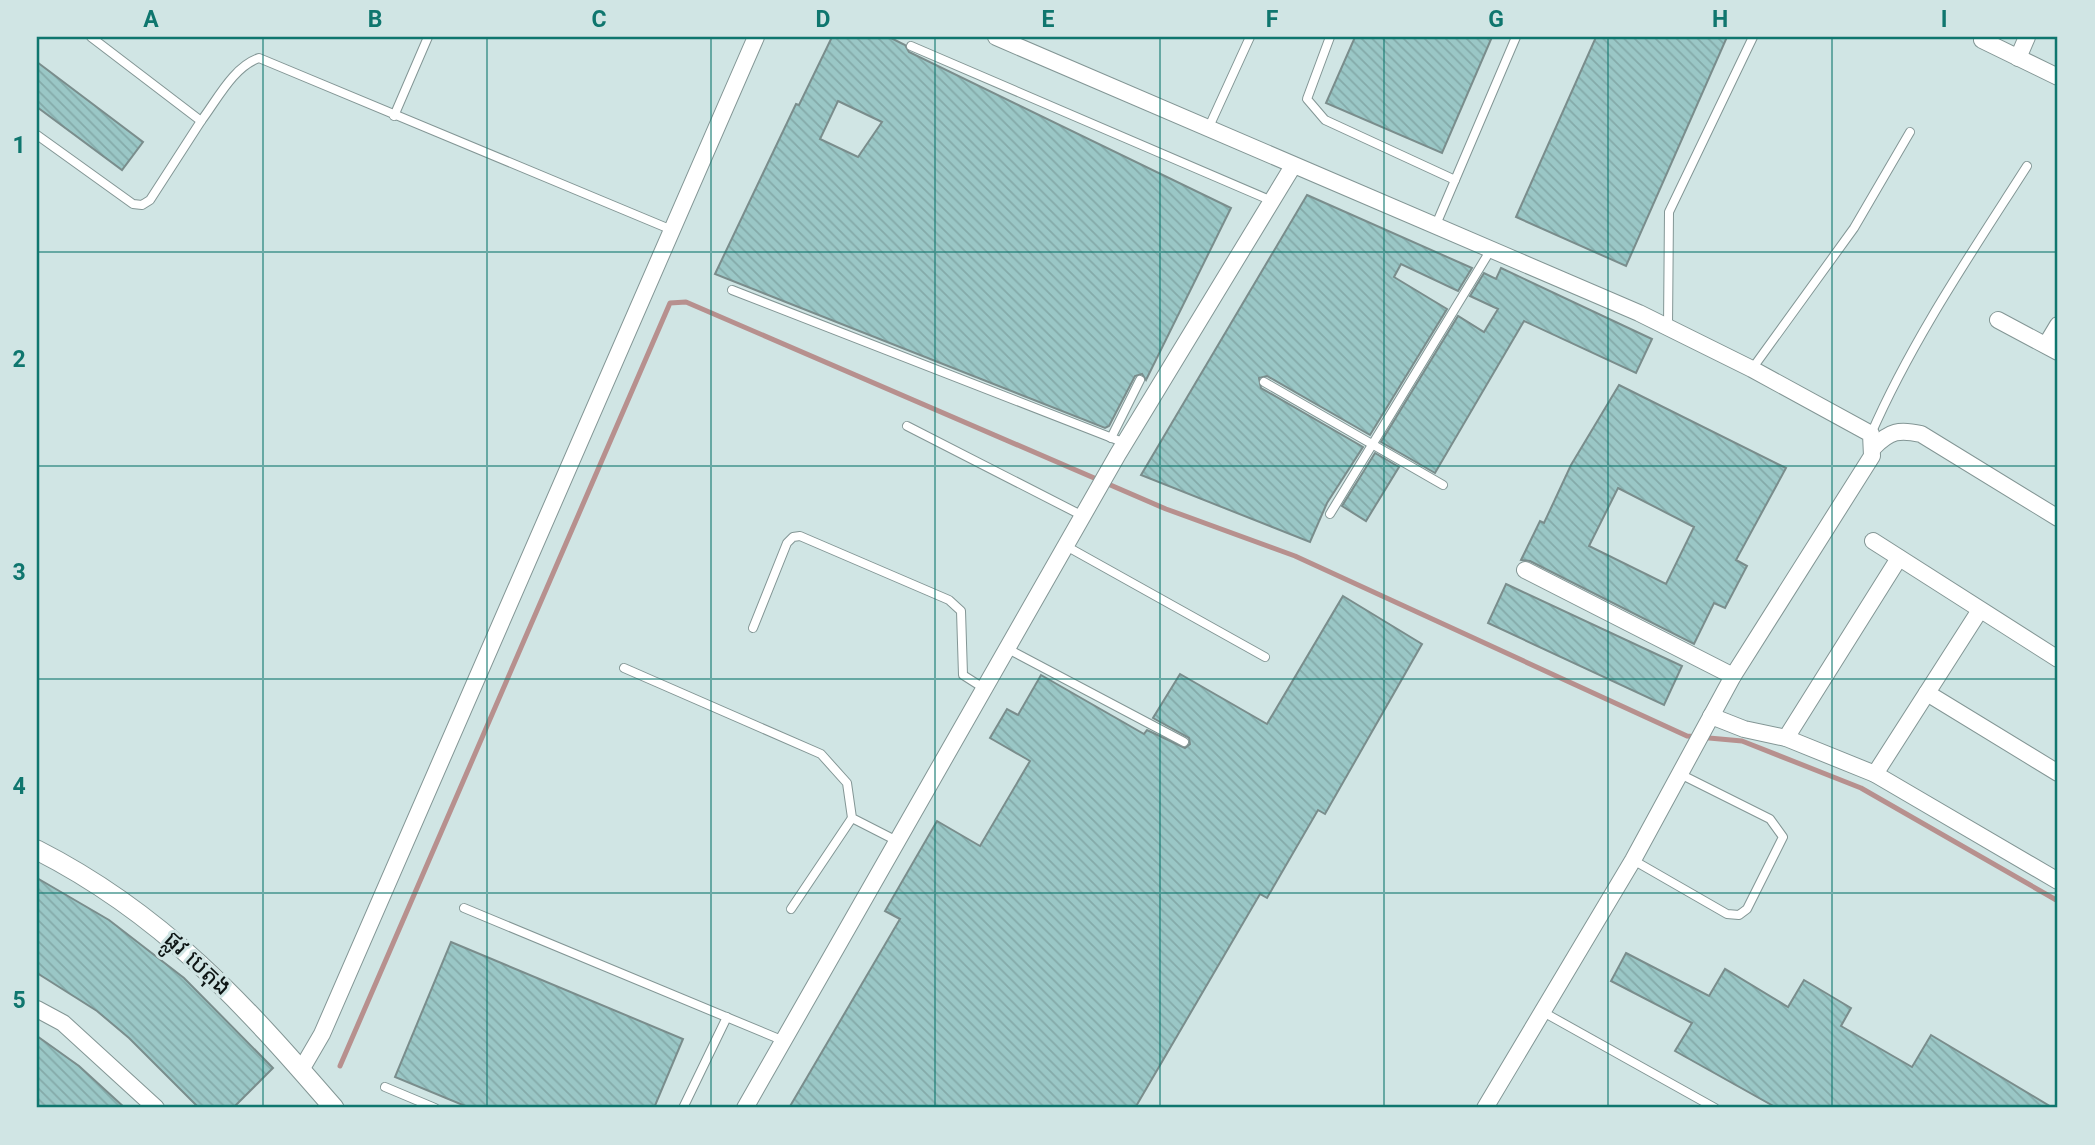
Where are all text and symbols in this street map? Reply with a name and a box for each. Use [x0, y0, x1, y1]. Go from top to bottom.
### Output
text: A [143, 6, 159, 33]
text: B [368, 6, 382, 33]
text: C [591, 6, 607, 33]
text: D [816, 6, 830, 33]
text: E [1042, 6, 1055, 33]
text: F [1266, 6, 1279, 33]
text: G [1488, 6, 1504, 33]
text: H [1712, 6, 1728, 33]
text: I [1941, 6, 1947, 33]
text: 1 [12, 132, 26, 159]
text: 2 [12, 346, 26, 373]
text: 3 [12, 559, 26, 586]
text: 4 [12, 773, 26, 800]
street label: ផ្លូវ បេតុង [153, 925, 237, 1007]
text: 5 [12, 987, 26, 1014]

